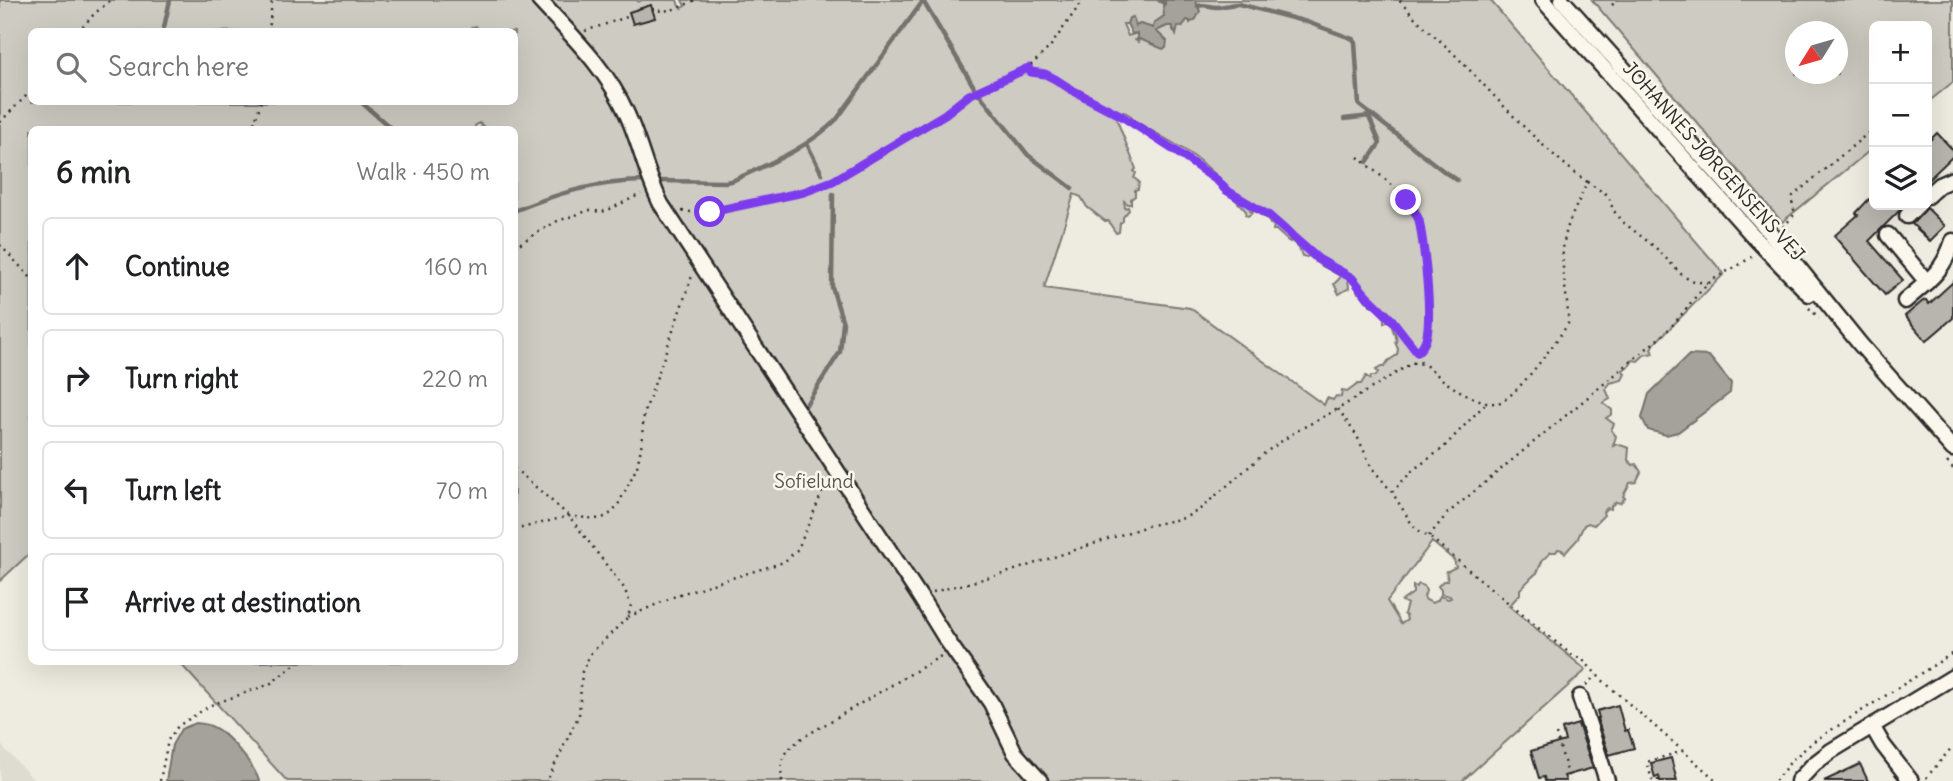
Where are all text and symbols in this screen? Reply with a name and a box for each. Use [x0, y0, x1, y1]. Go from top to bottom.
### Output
north arrow [1785, 21, 1848, 84]
map controls [1869, 21, 1932, 210]
button: + [1869, 21, 1932, 84]
search box [28, 28, 518, 105]
icon: search [52, 48, 90, 86]
text: Search here [108, 50, 249, 83]
street label: JOHANNES JØRGENSENS VEJ [1618, 56, 1810, 266]
button: − [1869, 84, 1932, 147]
button: layers [1869, 147, 1932, 210]
text: 6 min [56, 153, 131, 191]
text: Walk · 450 m [356, 157, 490, 186]
route end [1390, 184, 1421, 215]
route start [694, 196, 725, 227]
icon: ahead [58, 247, 96, 285]
text: Continue [125, 250, 230, 283]
text: 160 m [425, 252, 488, 281]
icon: right [58, 359, 96, 397]
text: Turn right [125, 362, 238, 395]
text: 220 m [422, 364, 488, 393]
park label: Sofielund [774, 469, 854, 493]
icon: left [58, 471, 96, 509]
text: Turn left [125, 474, 221, 507]
text: 70 m [436, 476, 488, 505]
icon: arrive [58, 583, 96, 621]
text: Arrive at destination [125, 586, 361, 619]

